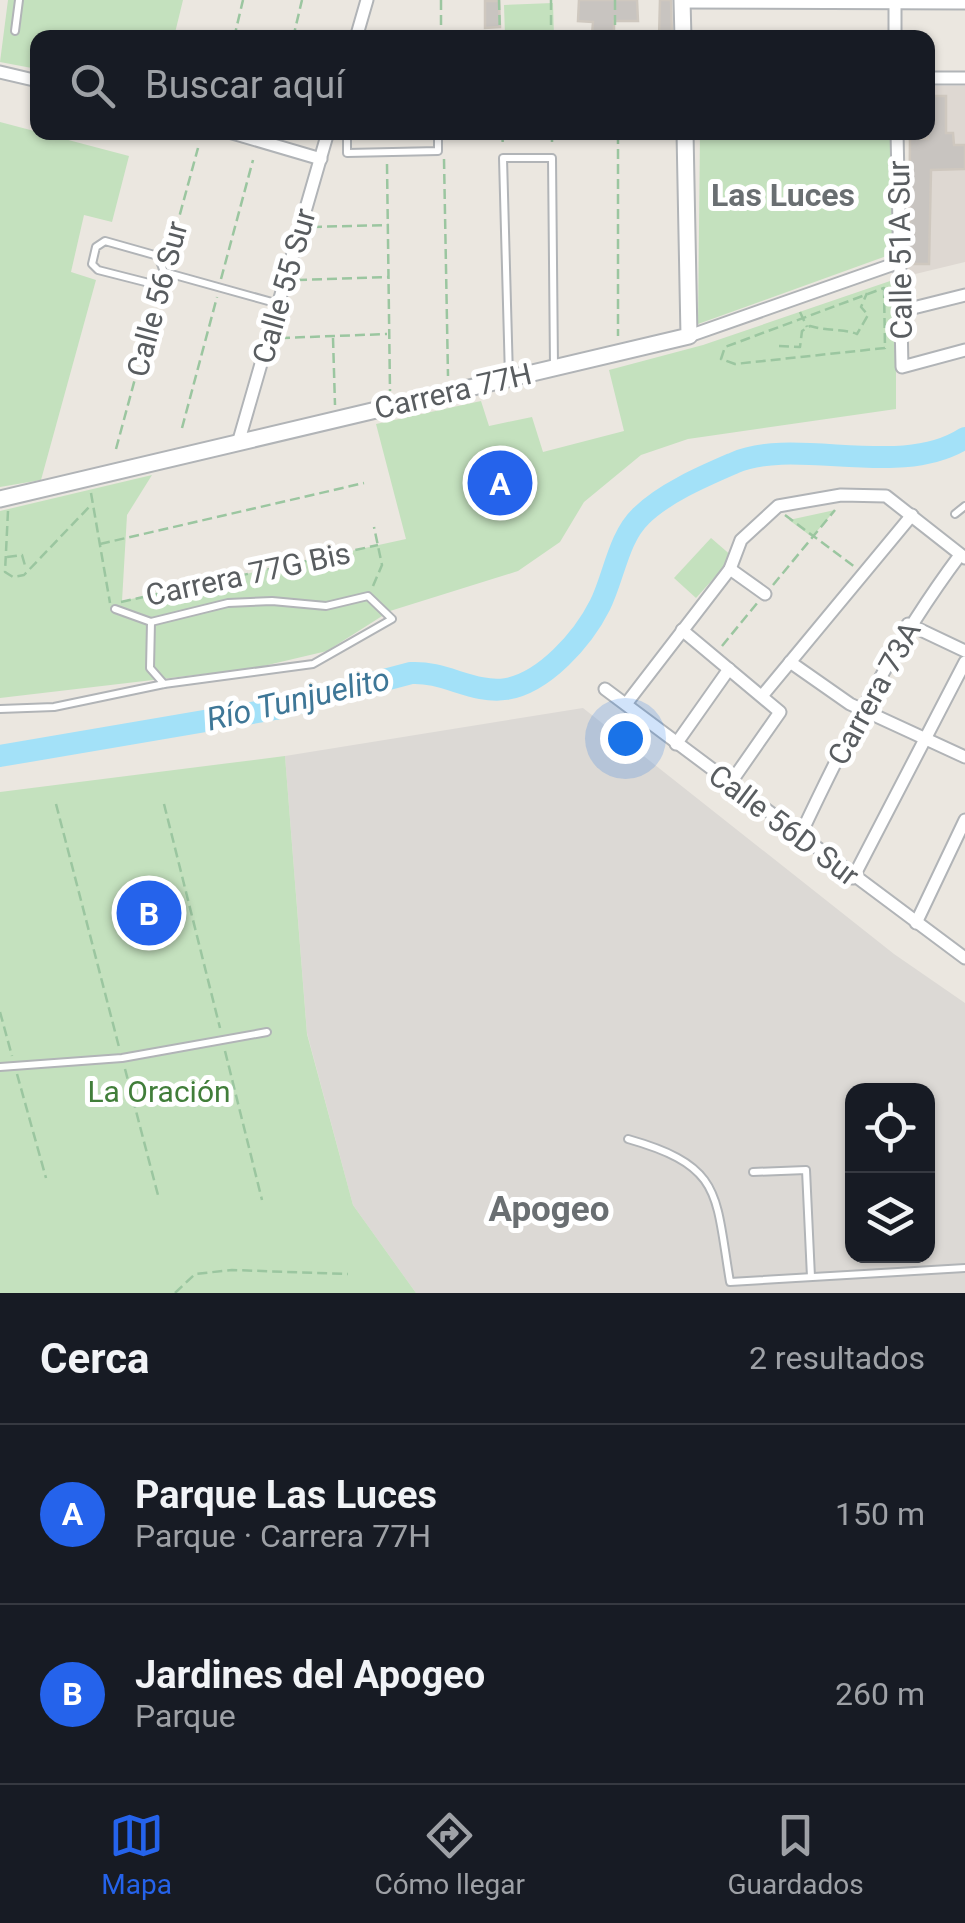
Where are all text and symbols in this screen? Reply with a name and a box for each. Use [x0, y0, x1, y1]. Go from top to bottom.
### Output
search box [30, 30, 935, 140]
icon: search [65, 58, 120, 113]
text: Buscar aquí [145, 63, 345, 107]
street label: Calle 51A Sur [881, 160, 919, 340]
district label: Las Luces [711, 176, 855, 214]
street label: Calle 55 Sur [245, 205, 323, 367]
street label: Calle 56 Sur [119, 217, 195, 381]
street label: Carrera 77H [371, 356, 535, 426]
pin: A [468, 446, 532, 520]
street label: Carrera 77G Bis [143, 535, 353, 613]
street label: Carrera 73A [820, 615, 928, 771]
water label: Río Tunjuelito [203, 659, 393, 739]
your location [600, 713, 651, 764]
street label: Calle 56D Sur [702, 757, 866, 893]
pin: B [116, 876, 182, 950]
park label: La Oración [87, 1074, 231, 1109]
map controls [845, 1083, 935, 1263]
button: locate [845, 1083, 935, 1173]
button: layers [845, 1173, 935, 1263]
district label: Apogeo [488, 1189, 610, 1230]
text: Cerca [40, 1334, 150, 1383]
text: 2 resultados [749, 1339, 925, 1377]
text: Parque Las Luces [135, 1473, 437, 1517]
text: A [62, 1495, 83, 1533]
text: 150 m [835, 1495, 925, 1533]
text: Parque · Carrera 77H [135, 1517, 431, 1555]
text: Jardines del Apogeo [135, 1653, 485, 1697]
text: B [62, 1675, 83, 1713]
text: 260 m [835, 1675, 925, 1713]
text: Parque [135, 1697, 236, 1735]
tab: Mapa [101, 1808, 172, 1901]
tab: Cómo llegar [374, 1808, 525, 1901]
tab: Guardados [728, 1808, 864, 1901]

